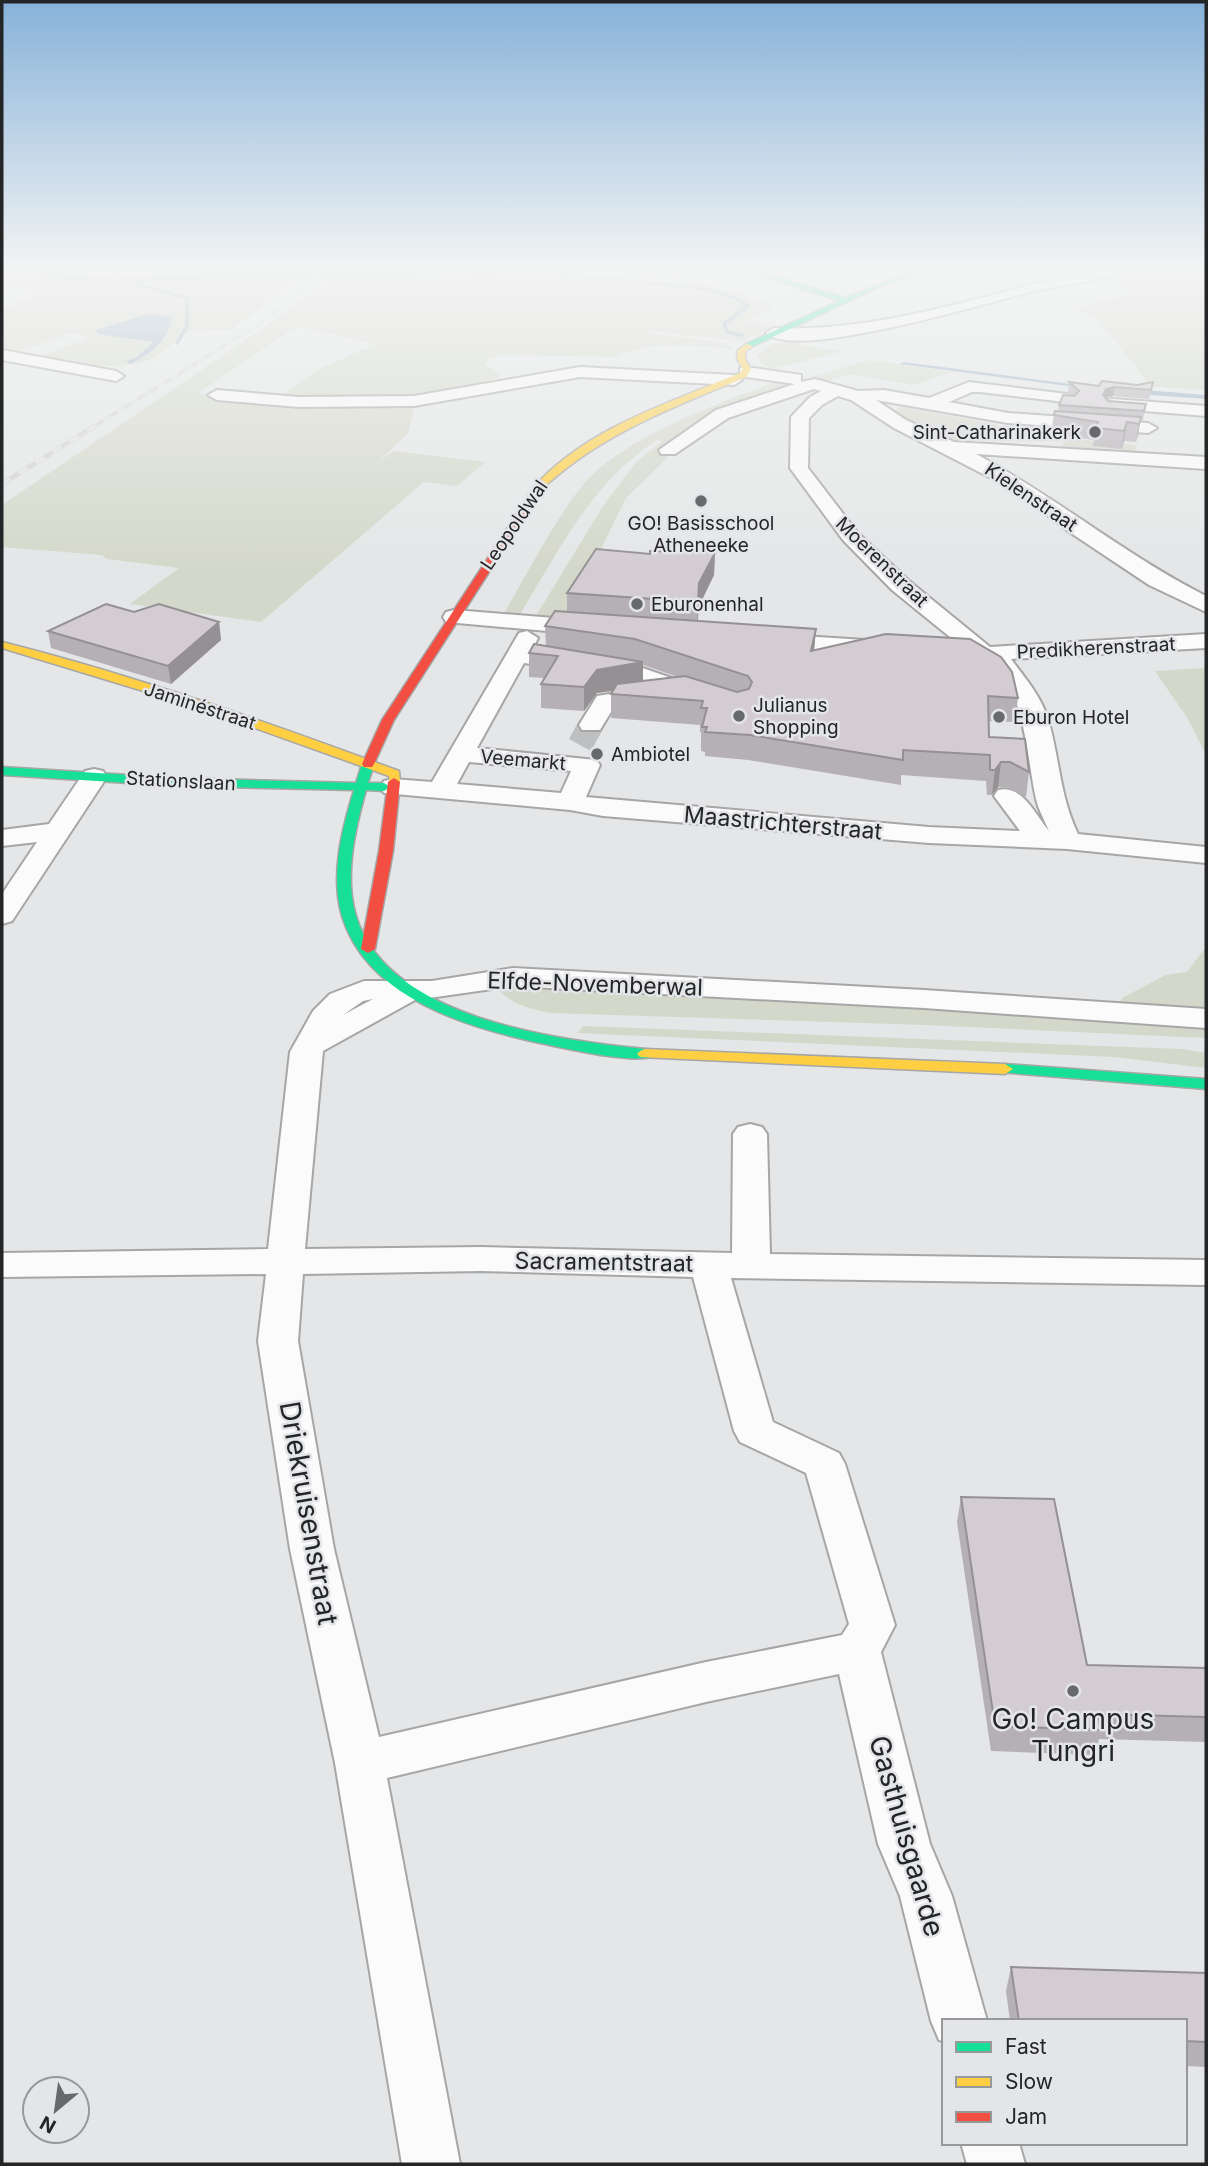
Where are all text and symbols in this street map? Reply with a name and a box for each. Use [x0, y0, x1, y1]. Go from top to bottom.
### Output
place label: Sint-Catharinakerk [913, 421, 1082, 444]
marker: Sint-Catharinakerk [1087, 424, 1103, 440]
street label: Kielenstraat [980, 458, 1082, 536]
street label: Leopoldwal [476, 476, 552, 574]
marker: GO! Basisschool Atheneeke [693, 493, 709, 509]
place label: GO! Basisschool Atheneeke [628, 512, 774, 557]
street label: Moerenstraat [831, 512, 933, 612]
place label: Eburonenhal [651, 593, 764, 616]
marker: Eburonenhal [629, 596, 645, 612]
street label: Predikherenstraat [1016, 632, 1176, 664]
street label: Jaminéstraat [141, 677, 259, 735]
place label: Julianus Shopping [753, 694, 839, 739]
place label: Eburon Hotel [1013, 706, 1129, 729]
marker: Julianus Shopping [731, 708, 747, 724]
marker: Eburon Hotel [991, 709, 1007, 725]
place label: Ambiotel [611, 743, 690, 766]
street label: Veemarkt [479, 745, 567, 775]
marker: Ambiotel [589, 746, 605, 762]
street label: Stationslaan [126, 767, 236, 795]
street label: Maastrichterstraat [683, 800, 884, 846]
street label: Elfde-Novemberwal [487, 966, 703, 1002]
street label: Sacramentstraat [515, 1246, 694, 1278]
street label: Driekruisenstraat [273, 1399, 345, 1627]
marker: Go! Campus Tungri [1065, 1683, 1081, 1699]
place label: Go! Campus Tungri [992, 1702, 1154, 1768]
street label: Gasthuisgaarde [862, 1732, 952, 1940]
legend [942, 2019, 1187, 2145]
text: Fast [1005, 2034, 1047, 2059]
text: Slow [1005, 2069, 1053, 2094]
north arrow [21, 2075, 91, 2145]
text: Jam [1005, 2104, 1047, 2129]
text: N [36, 2111, 60, 2138]

